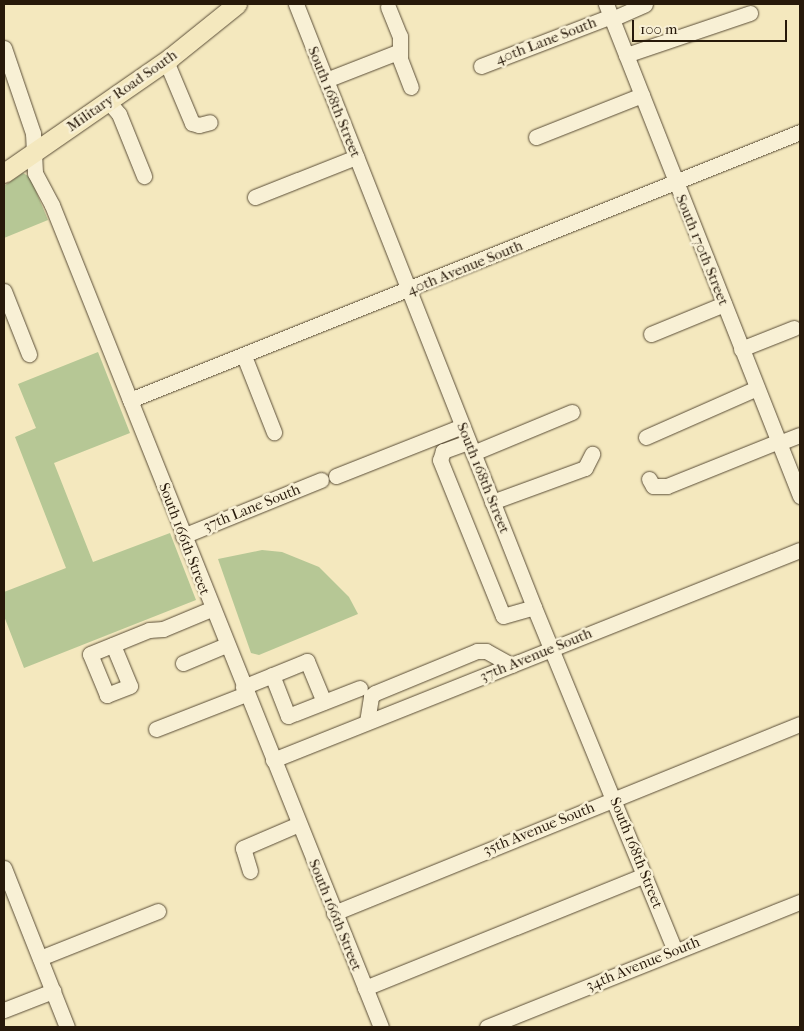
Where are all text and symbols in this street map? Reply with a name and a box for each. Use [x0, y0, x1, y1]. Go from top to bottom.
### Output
scale bar [634, 10, 789, 42]
street label: 40th Lane South [493, 13, 599, 69]
text: 100 m [640, 20, 678, 38]
street label: South 168th Street [304, 44, 364, 160]
street label: Military Road South [63, 46, 181, 136]
street label: South 170th Street [672, 192, 732, 308]
street label: 40th Avenue South [405, 237, 525, 299]
street label: South 168th Street [453, 420, 513, 536]
street label: South 166th Street [154, 480, 214, 598]
street label: 37th Lane South [201, 480, 303, 536]
street label: 37th Avenue South [477, 624, 595, 686]
street label: South 168th Street [606, 795, 666, 911]
street label: 35th Avenue South [481, 798, 597, 860]
street label: South 166th Street [304, 857, 366, 973]
street label: 34th Avenue South [584, 933, 702, 995]

